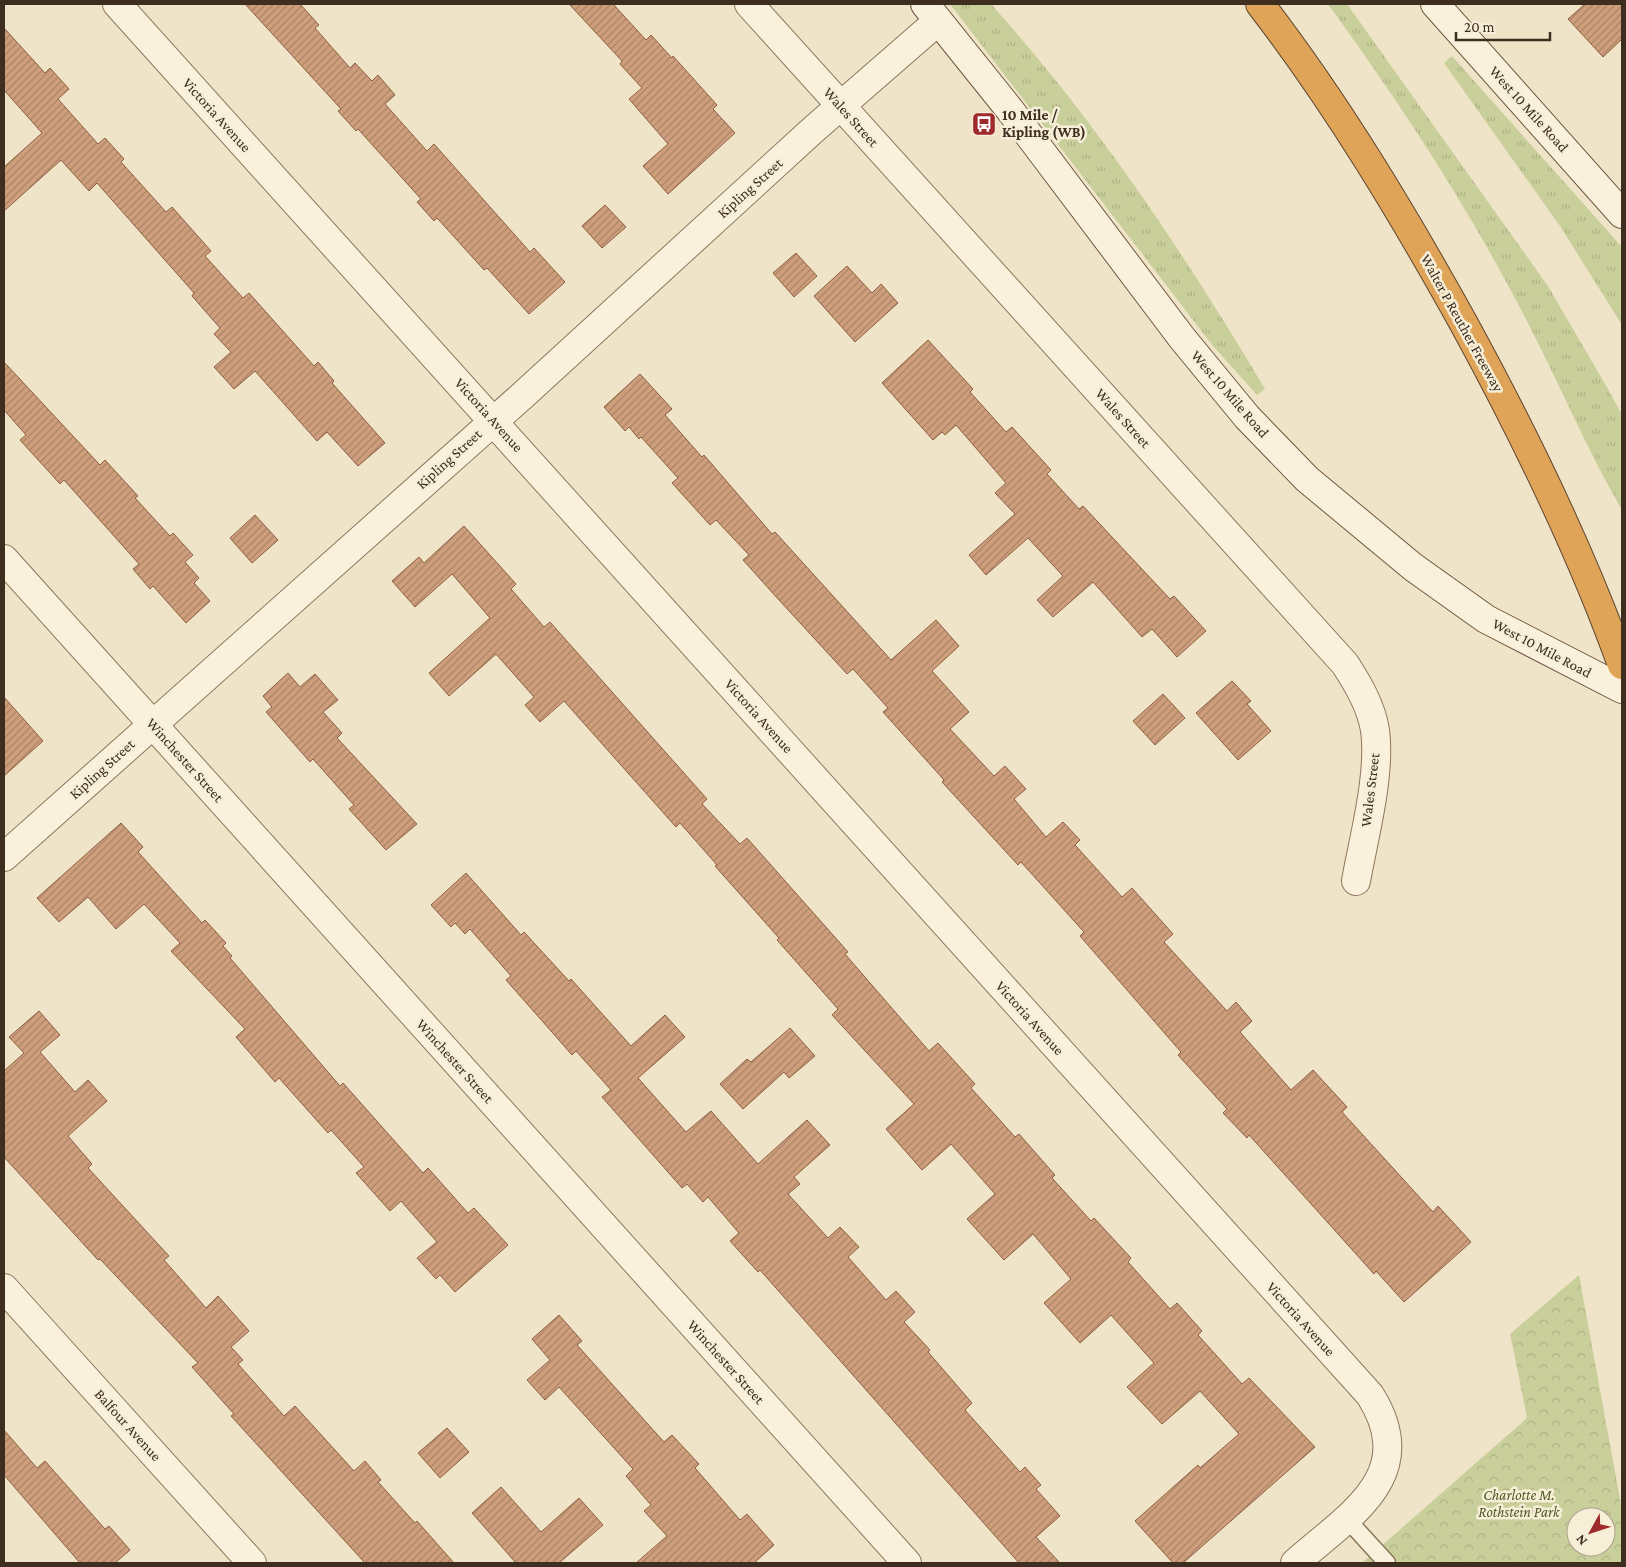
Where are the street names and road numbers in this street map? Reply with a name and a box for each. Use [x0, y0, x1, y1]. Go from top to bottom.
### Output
street label: West 10 Mile Road [1486, 63, 1572, 155]
street label: Victoria Avenue [180, 75, 255, 156]
street label: Wales Street [820, 84, 883, 151]
street label: Kipling Street [714, 154, 787, 222]
street label: Walter P Reuther Freeway [1417, 252, 1506, 395]
street label: West 10 Mile Road [1188, 347, 1272, 441]
street label: Victoria Avenue [452, 375, 527, 456]
street label: Wales Street [1092, 385, 1155, 452]
street label: Kipling Street [413, 425, 486, 493]
street label: West 10 Mile Road [1490, 615, 1594, 681]
street label: Victoria Avenue [722, 676, 797, 757]
street label: Winchester Street [143, 715, 227, 806]
street label: Kipling Street [66, 735, 139, 803]
street label: Wales Street [1358, 751, 1383, 828]
street label: Victoria Avenue [993, 978, 1068, 1059]
street label: Winchester Street [413, 1016, 497, 1107]
street label: Victoria Avenue [1264, 1279, 1339, 1360]
street label: Winchester Street [684, 1317, 768, 1408]
street label: Balfour Avenue [92, 1386, 165, 1465]

